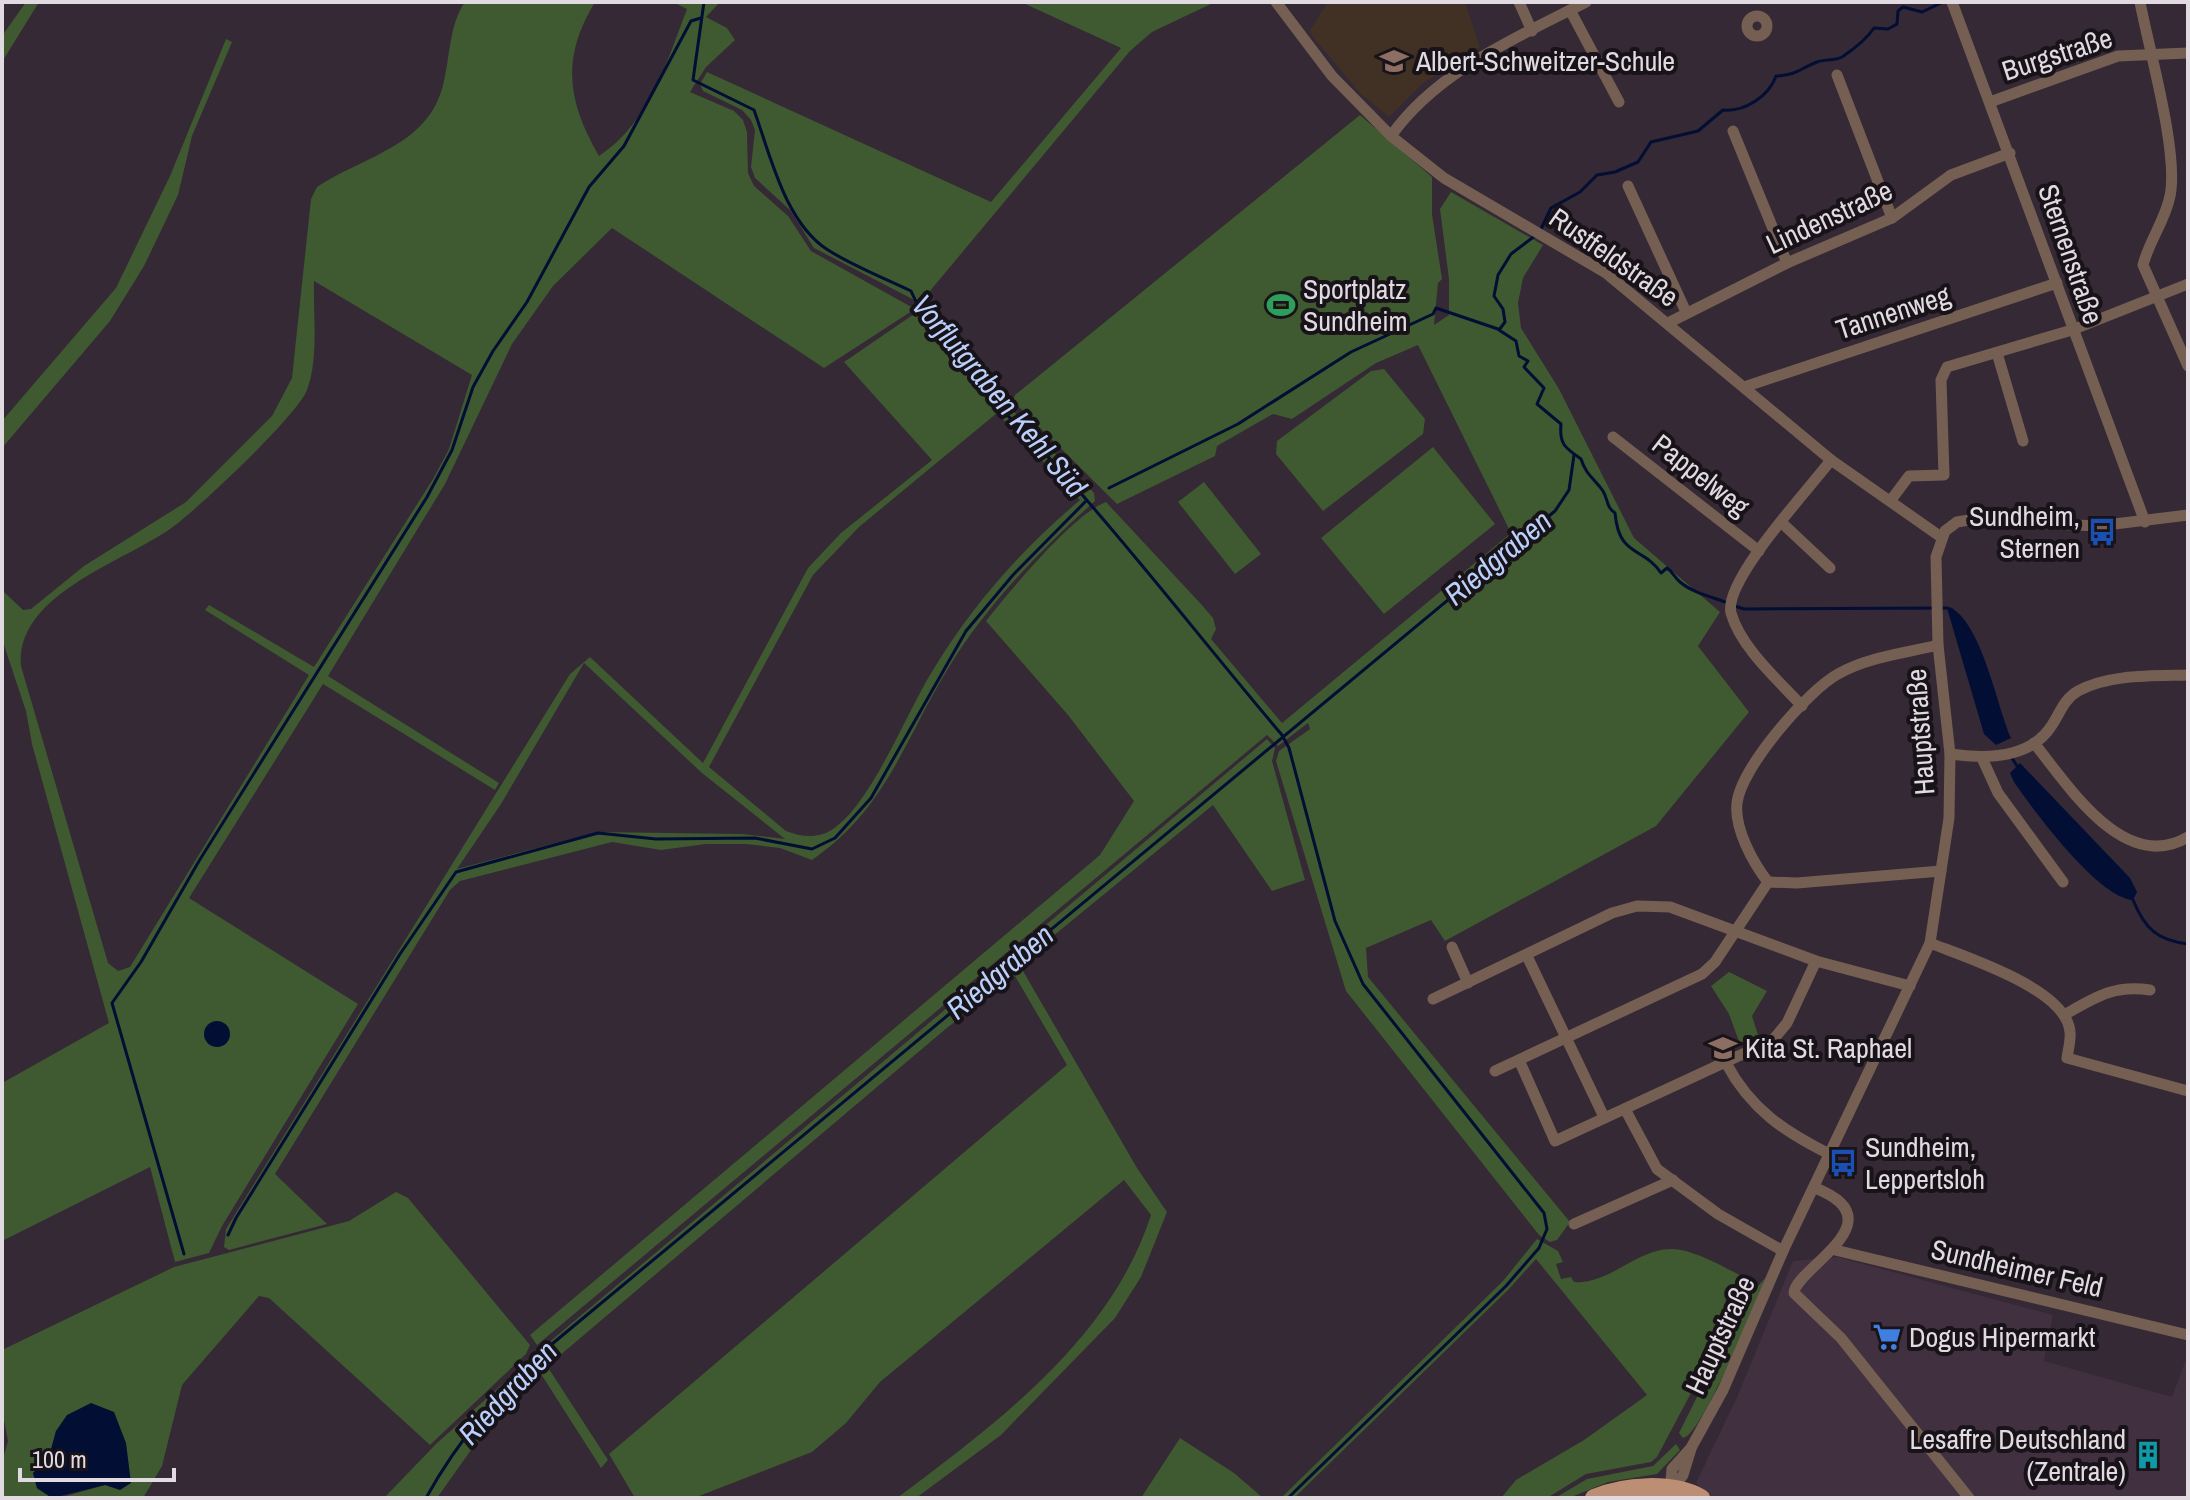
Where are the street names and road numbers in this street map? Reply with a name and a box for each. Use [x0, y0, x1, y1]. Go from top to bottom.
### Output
street label: Burgstraße [1997, 18, 2117, 90]
street label: Lindenstraße [1760, 171, 1898, 263]
street label: Sternenstraße [2029, 179, 2113, 329]
street label: Rustfeldstraße [1542, 199, 1686, 315]
street label: Tannenweg [1831, 276, 1955, 348]
street label: Pappelweg [1645, 425, 1758, 525]
street label: Hauptstraße [1897, 668, 1943, 796]
street label: Sundheimer Feld [1927, 1230, 2107, 1306]
street label: Hauptstraße [1676, 1270, 1764, 1400]

